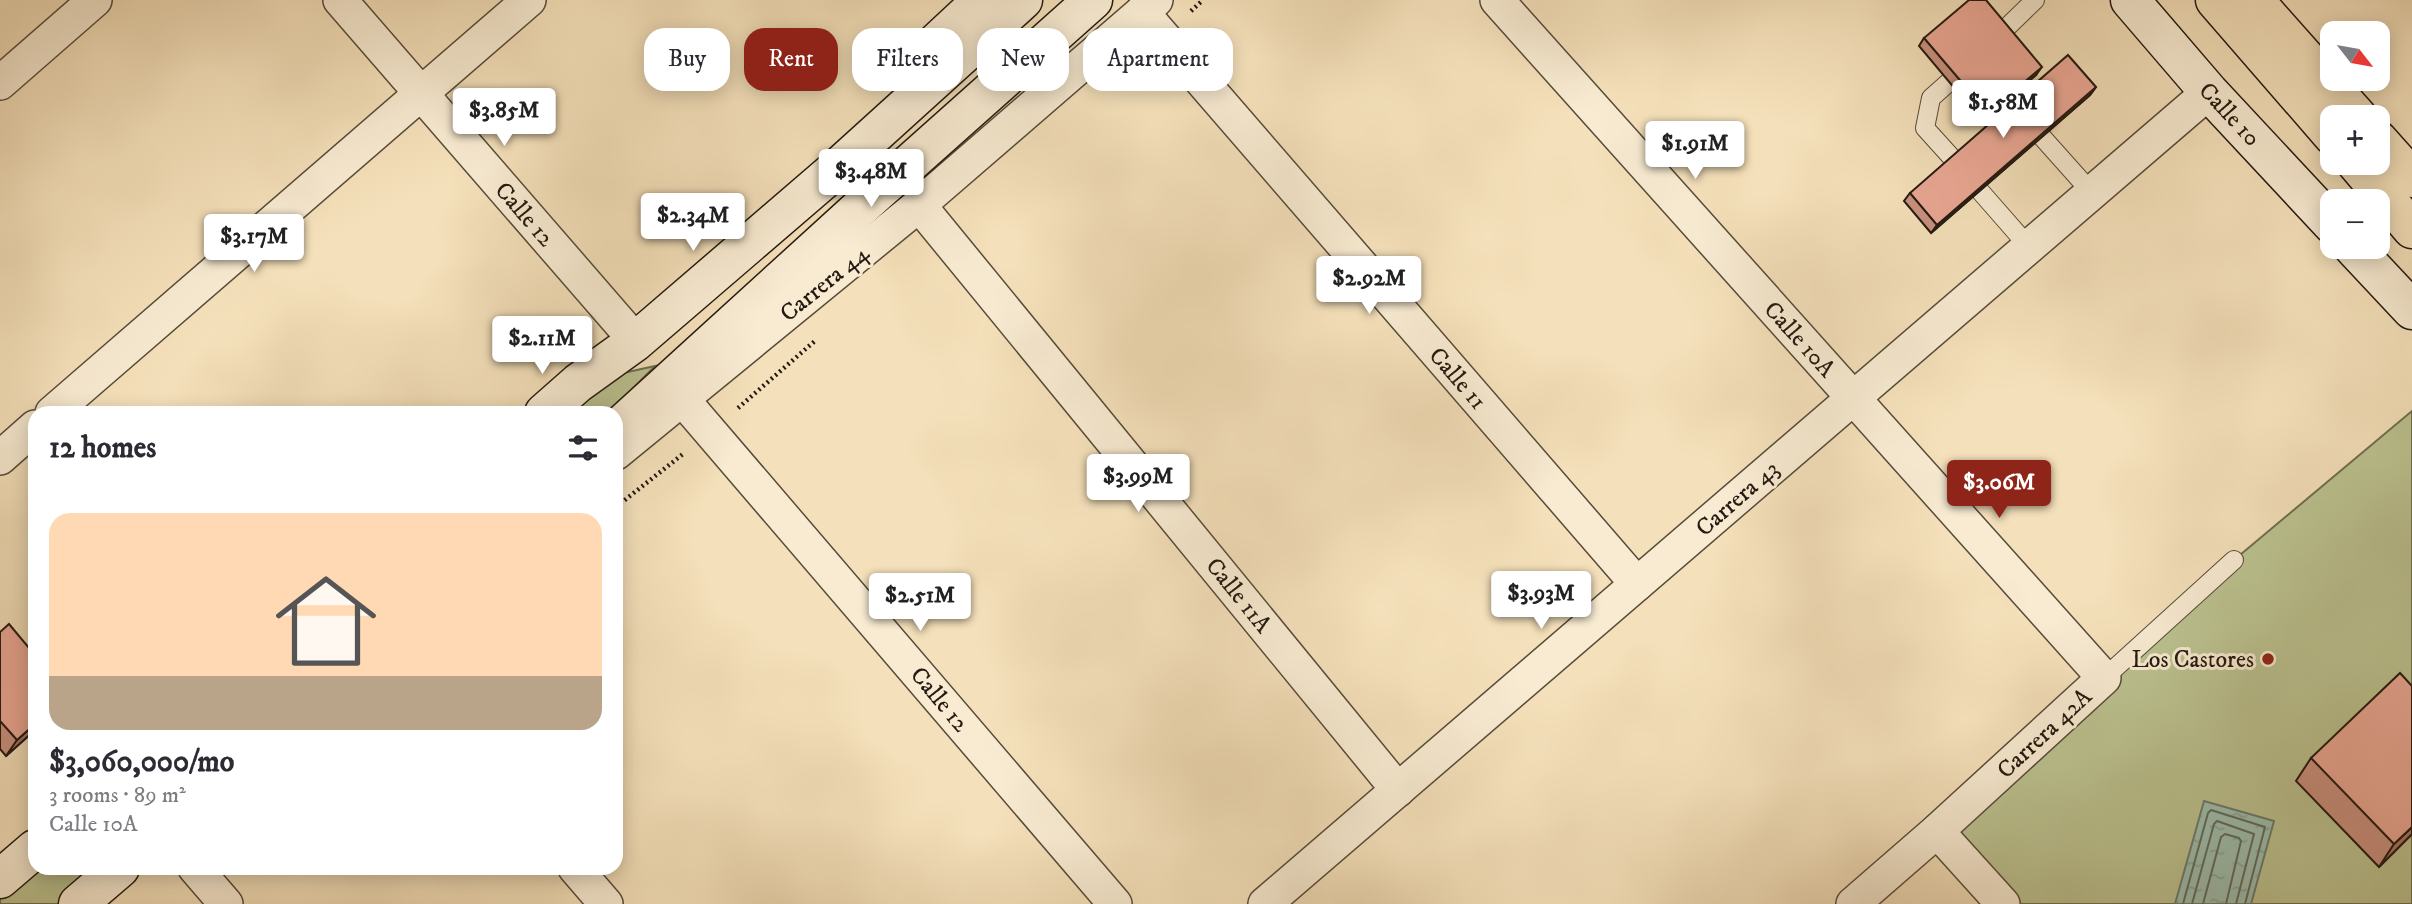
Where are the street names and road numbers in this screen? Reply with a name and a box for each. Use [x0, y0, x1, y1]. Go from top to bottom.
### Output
street label: Calle 10 [2192, 76, 2267, 153]
street label: Calle 12 [488, 176, 561, 253]
street label: Carrera 44 [774, 238, 876, 329]
street label: Calle 10A [1757, 295, 1842, 385]
street label: Calle 11 [1422, 341, 1493, 416]
street label: Carrera 43 [1690, 454, 1786, 543]
street label: Calle 11A [1199, 552, 1278, 640]
street label: Calle 12 [903, 661, 975, 739]
street label: Carrera 42A [1991, 682, 2099, 785]

